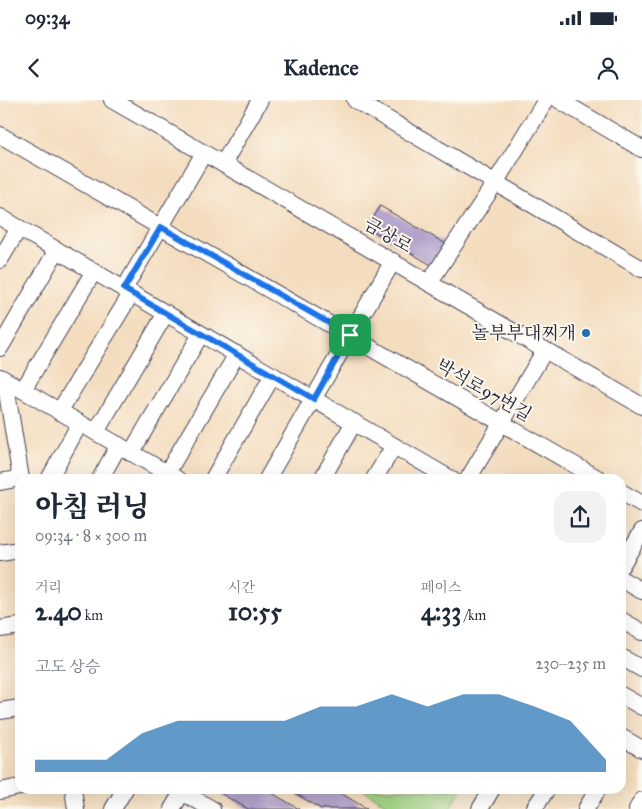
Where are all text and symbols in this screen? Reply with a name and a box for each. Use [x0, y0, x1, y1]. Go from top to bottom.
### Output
text: 09:34 [25, 6, 69, 29]
icon: back [20, 54, 48, 82]
text: Kadence [283, 54, 359, 81]
icon: person [594, 54, 622, 82]
street label: 금상로 [360, 212, 416, 258]
pin [329, 314, 371, 356]
icon: arrive [336, 321, 364, 349]
place label: 놀부부대찌개 [472, 322, 576, 344]
marker: 놀부부대찌개 [580, 327, 592, 339]
street label: 박석로97번길 [433, 354, 535, 426]
text: 아침 러닝 [35, 489, 149, 524]
button: share [554, 491, 606, 543]
text: 09:34 · 8 × 300 m [35, 526, 147, 545]
text: 거리 [35, 579, 62, 596]
text: 시간 [228, 579, 255, 596]
text: 페이스 [421, 579, 462, 596]
text: 2.40 [35, 596, 82, 627]
text: 10:55 [228, 596, 282, 627]
text: 4:33 [421, 596, 461, 627]
text: km [82, 607, 103, 624]
text: /km [461, 607, 486, 624]
text: 230–235 m [535, 654, 606, 673]
text: 고도 상승 [35, 657, 100, 676]

